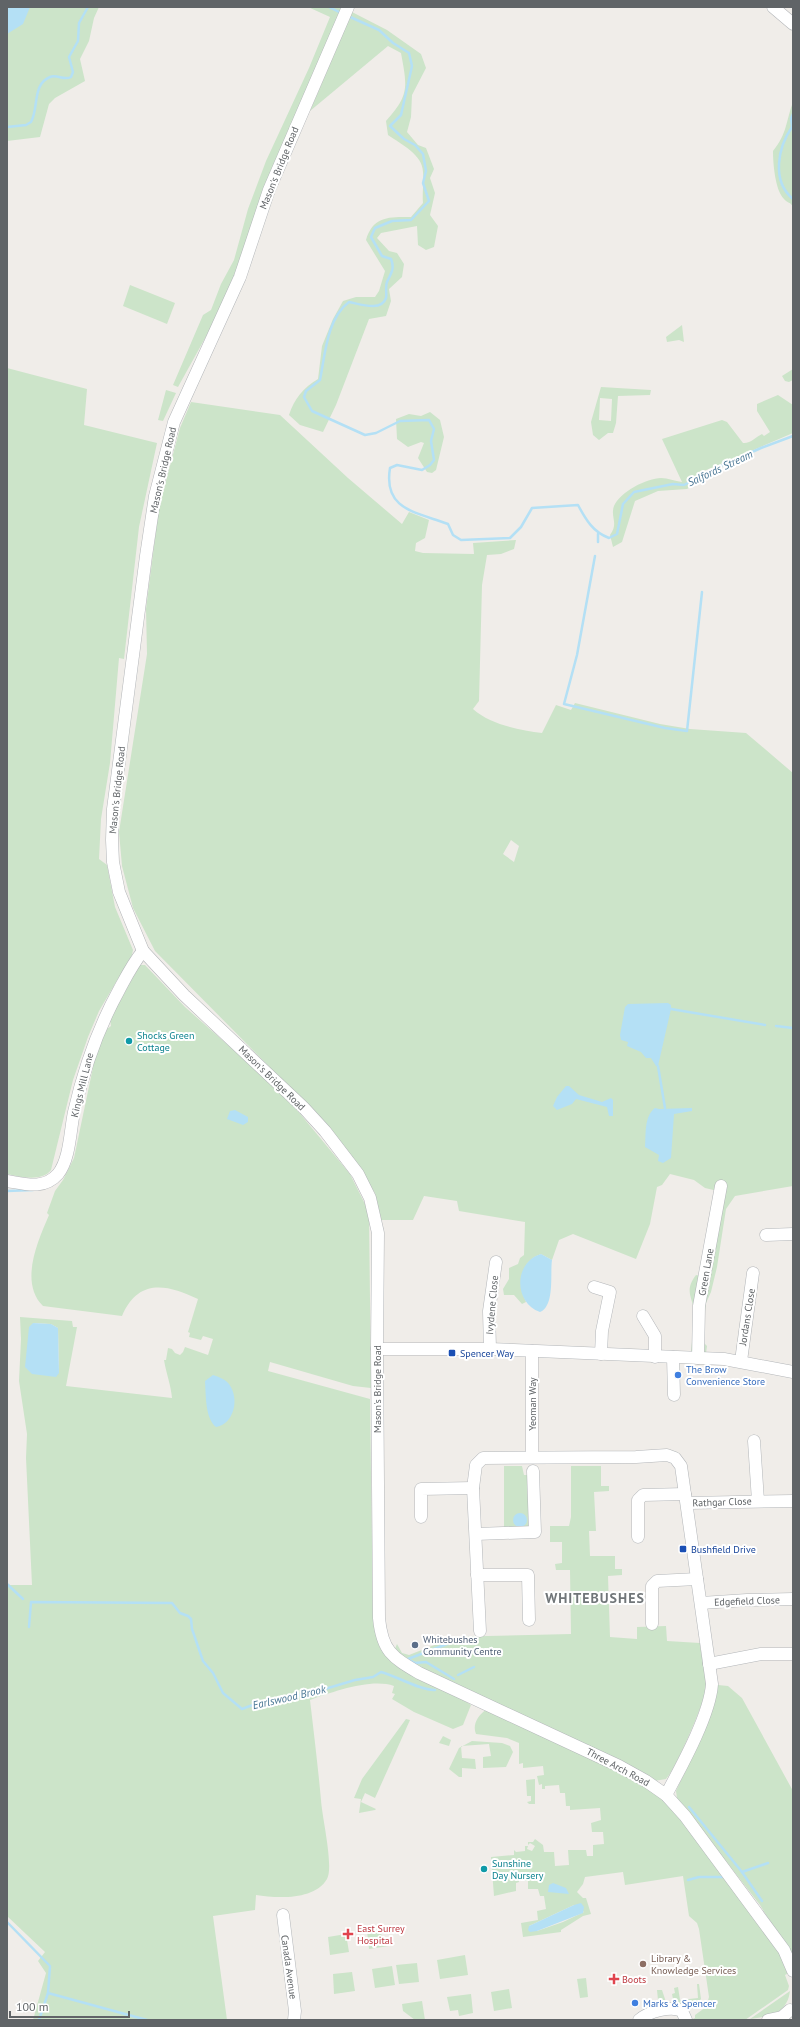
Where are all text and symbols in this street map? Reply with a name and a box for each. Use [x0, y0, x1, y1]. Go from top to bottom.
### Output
street label: Mason's Bridge Road [256, 125, 302, 211]
street label: Mason's Bridge Road [147, 426, 179, 514]
water label: Salfords Stream [685, 447, 755, 489]
street label: Mason's Bridge Road [106, 746, 128, 834]
place label: Shocks Green Cottage [137, 1029, 194, 1054]
marker: Shocks Green Cottage [124, 1036, 134, 1046]
street label: Mason's Bridge Road [236, 1043, 308, 1113]
street label: Kings Mill Lane [68, 1051, 96, 1119]
street label: Green Lane [695, 1247, 717, 1297]
street label: Ivydene Close [483, 1275, 501, 1335]
street label: Jordans Close [736, 1288, 758, 1347]
street label: Mason's Bridge Road [371, 1345, 384, 1433]
place label: Spencer Way [460, 1347, 514, 1360]
marker: Spencer Way [447, 1348, 457, 1358]
place label: The Brow Convenience Store [686, 1363, 765, 1388]
marker: The Brow Convenience Store [673, 1370, 683, 1380]
street label: Yeoman Way [526, 1377, 539, 1431]
street label: Rathgar Close [692, 1494, 752, 1510]
place label: Bushfield Drive [691, 1543, 756, 1556]
marker: Bushfield Drive [678, 1544, 688, 1554]
district label: WHITEBUSHES [545, 1589, 645, 1607]
street label: Edgefield Close [714, 1593, 780, 1609]
place label: Whitebushes Community Centre [423, 1633, 502, 1658]
marker: Whitebushes Community Centre [410, 1640, 420, 1650]
water label: Earlswood Brook [251, 1682, 328, 1712]
street label: Three Arch Road [584, 1745, 652, 1789]
place label: Sunshine Day Nursery [492, 1857, 544, 1882]
marker: Sunshine Day Nursery [479, 1864, 489, 1874]
place label: East Surrey Hospital [357, 1922, 405, 1947]
marker: East Surrey Hospital [342, 1928, 354, 1940]
street label: Canada Avenue [278, 1934, 300, 2000]
place label: Library & Knowledge Services [651, 1952, 736, 1977]
marker: Library & Knowledge Services [638, 1959, 648, 1969]
place label: Boots [622, 1973, 646, 1986]
marker: Boots [609, 1974, 619, 1984]
scale bar [10, 1993, 129, 2019]
place label: Marks & Spencer [643, 1997, 716, 2010]
marker: Marks & Spencer [630, 1998, 640, 2008]
text: 100 m [16, 1999, 49, 2014]

